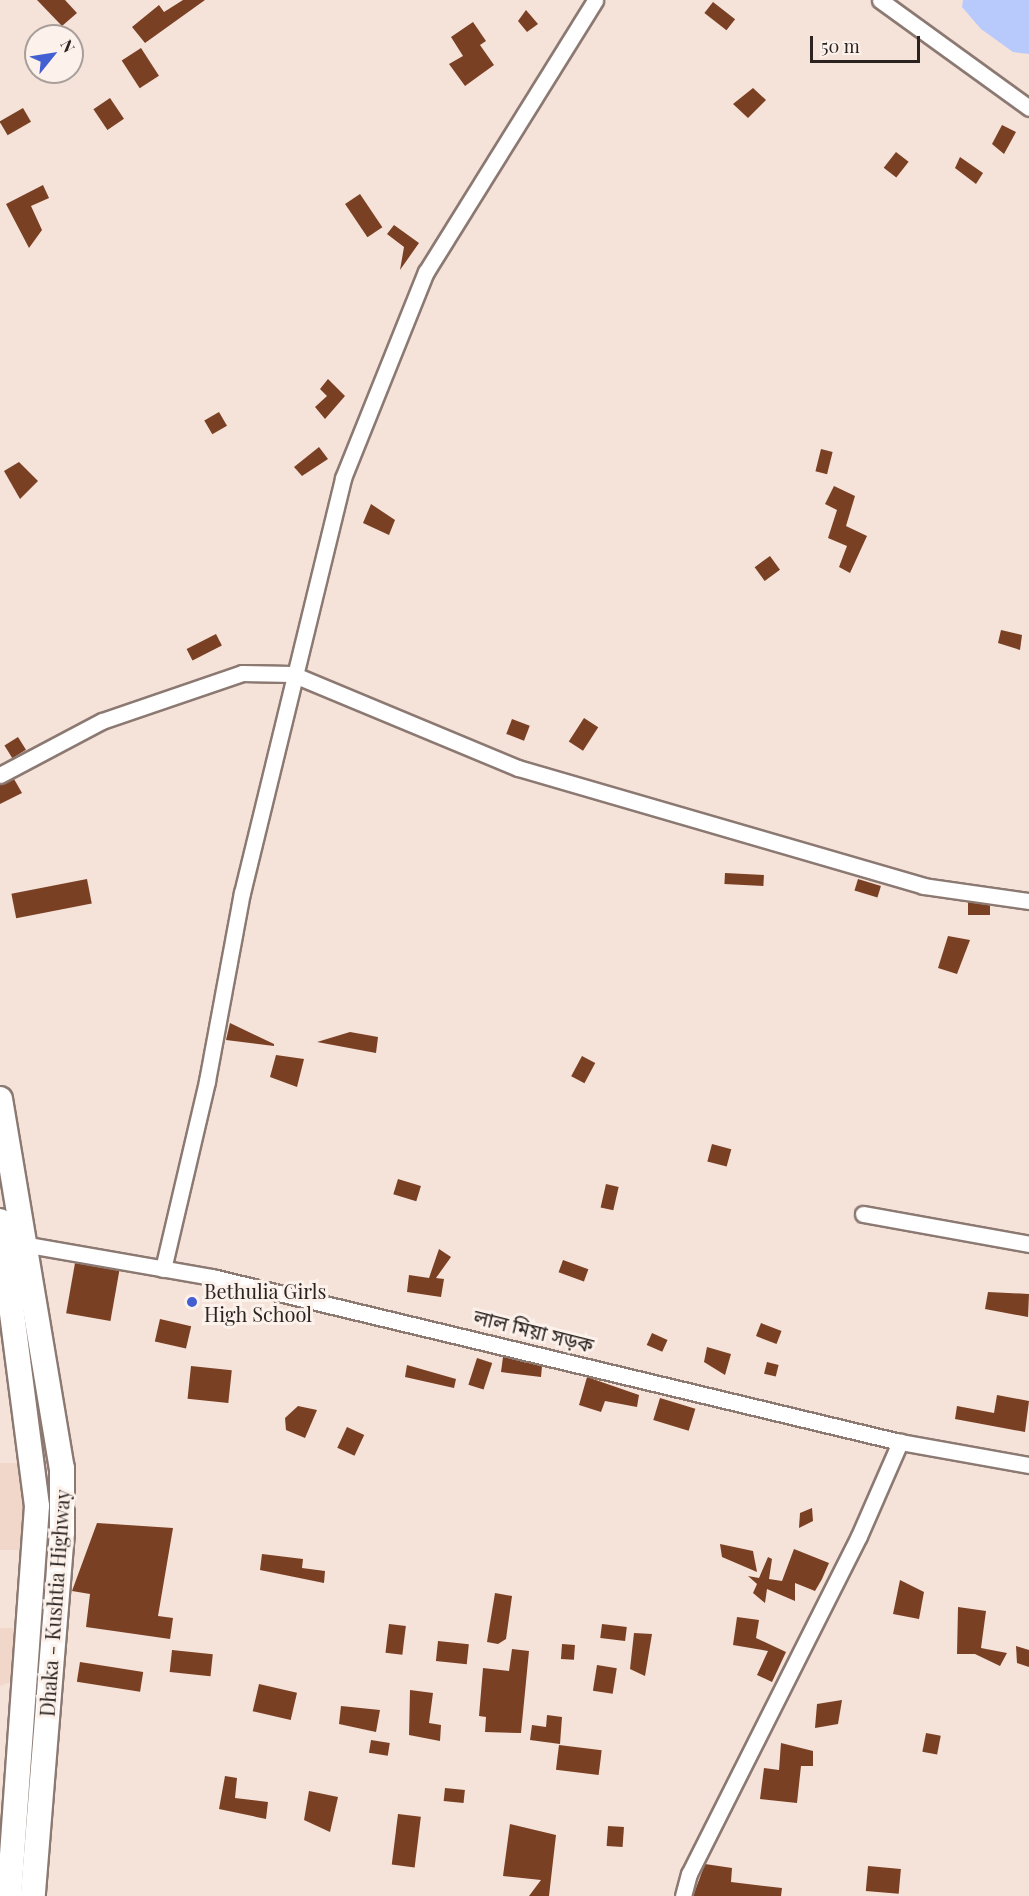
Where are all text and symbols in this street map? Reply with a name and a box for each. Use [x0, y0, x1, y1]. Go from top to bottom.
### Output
north arrow [24, 24, 84, 84]
scale bar [813, 24, 922, 62]
text: 50 m [821, 34, 860, 58]
text: N [56, 35, 80, 56]
place label: Bethulia Girls High School [204, 1278, 327, 1325]
marker: Bethulia Girls High School [185, 1295, 199, 1309]
street label: লাল মিয়া সড়ক [472, 1304, 596, 1356]
street label: Dhaka - Kushtia Highway [34, 1488, 74, 1718]

